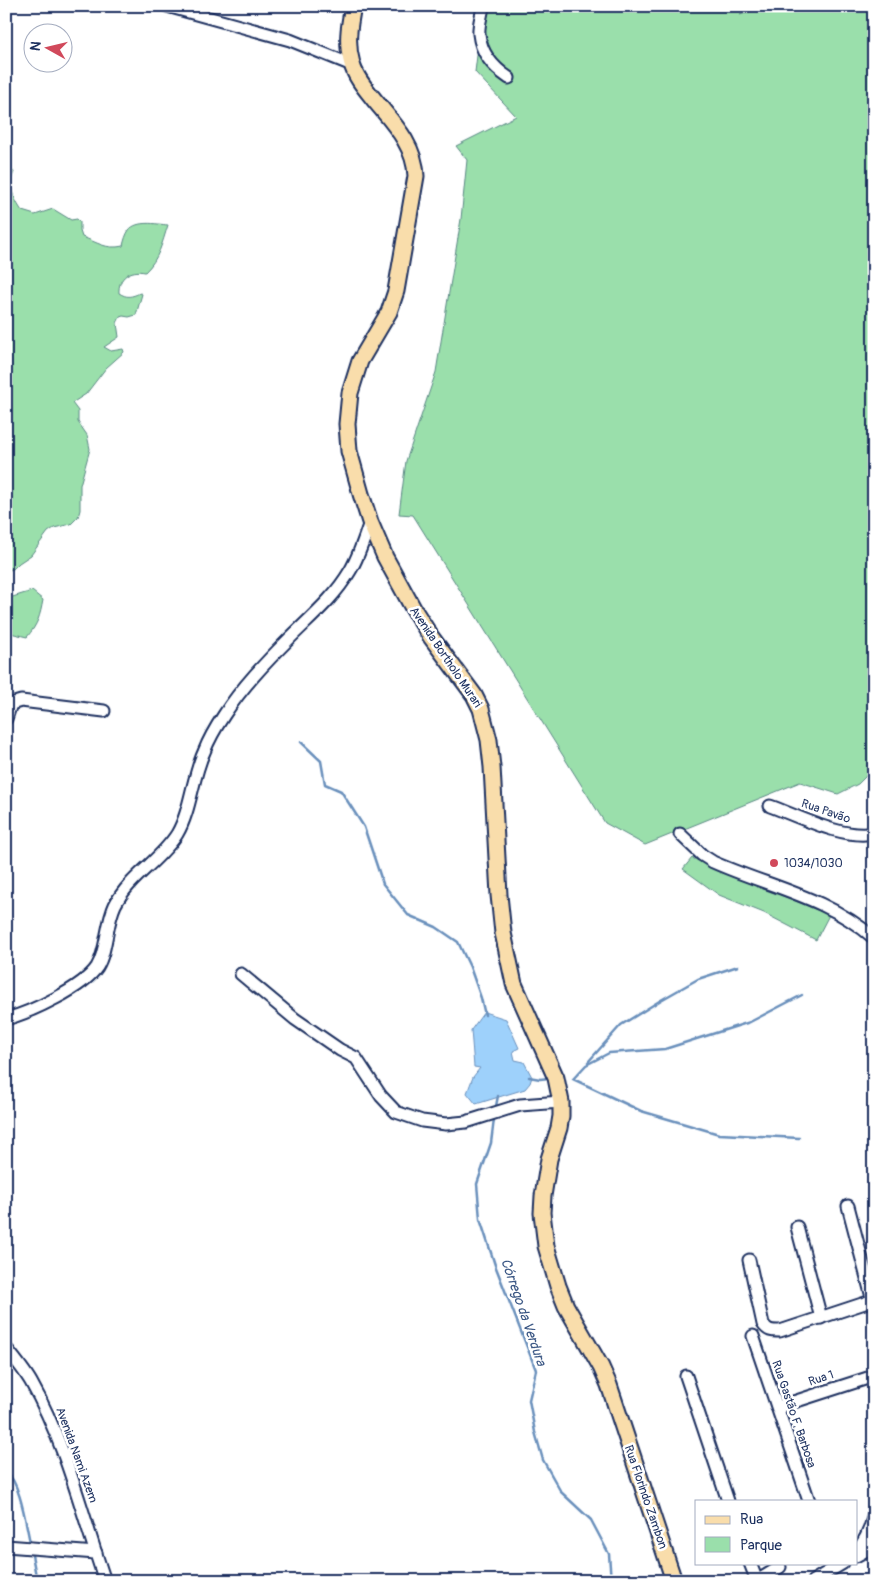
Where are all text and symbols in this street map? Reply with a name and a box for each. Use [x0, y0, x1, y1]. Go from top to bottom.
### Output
north arrow [22, 22, 72, 72]
text: N [27, 40, 45, 52]
street label: Avenida Bortholo Murari [406, 604, 485, 711]
street label: Rua Pavão [799, 796, 853, 827]
place label: 1034/1030 [784, 856, 843, 871]
marker: 1034/1030 [768, 857, 780, 869]
water label: Córrego da Verdura [497, 1256, 550, 1369]
street label: Rua Gastão F. Barbosa [768, 1359, 819, 1470]
street label: Rua 1 [807, 1367, 836, 1390]
street label: Avenida Nami Azem [52, 1405, 101, 1505]
street label: Rua Florindo Zambon [621, 1443, 670, 1551]
legend [695, 1500, 858, 1564]
text: Rua [740, 1510, 763, 1529]
text: Parque [740, 1536, 783, 1555]

